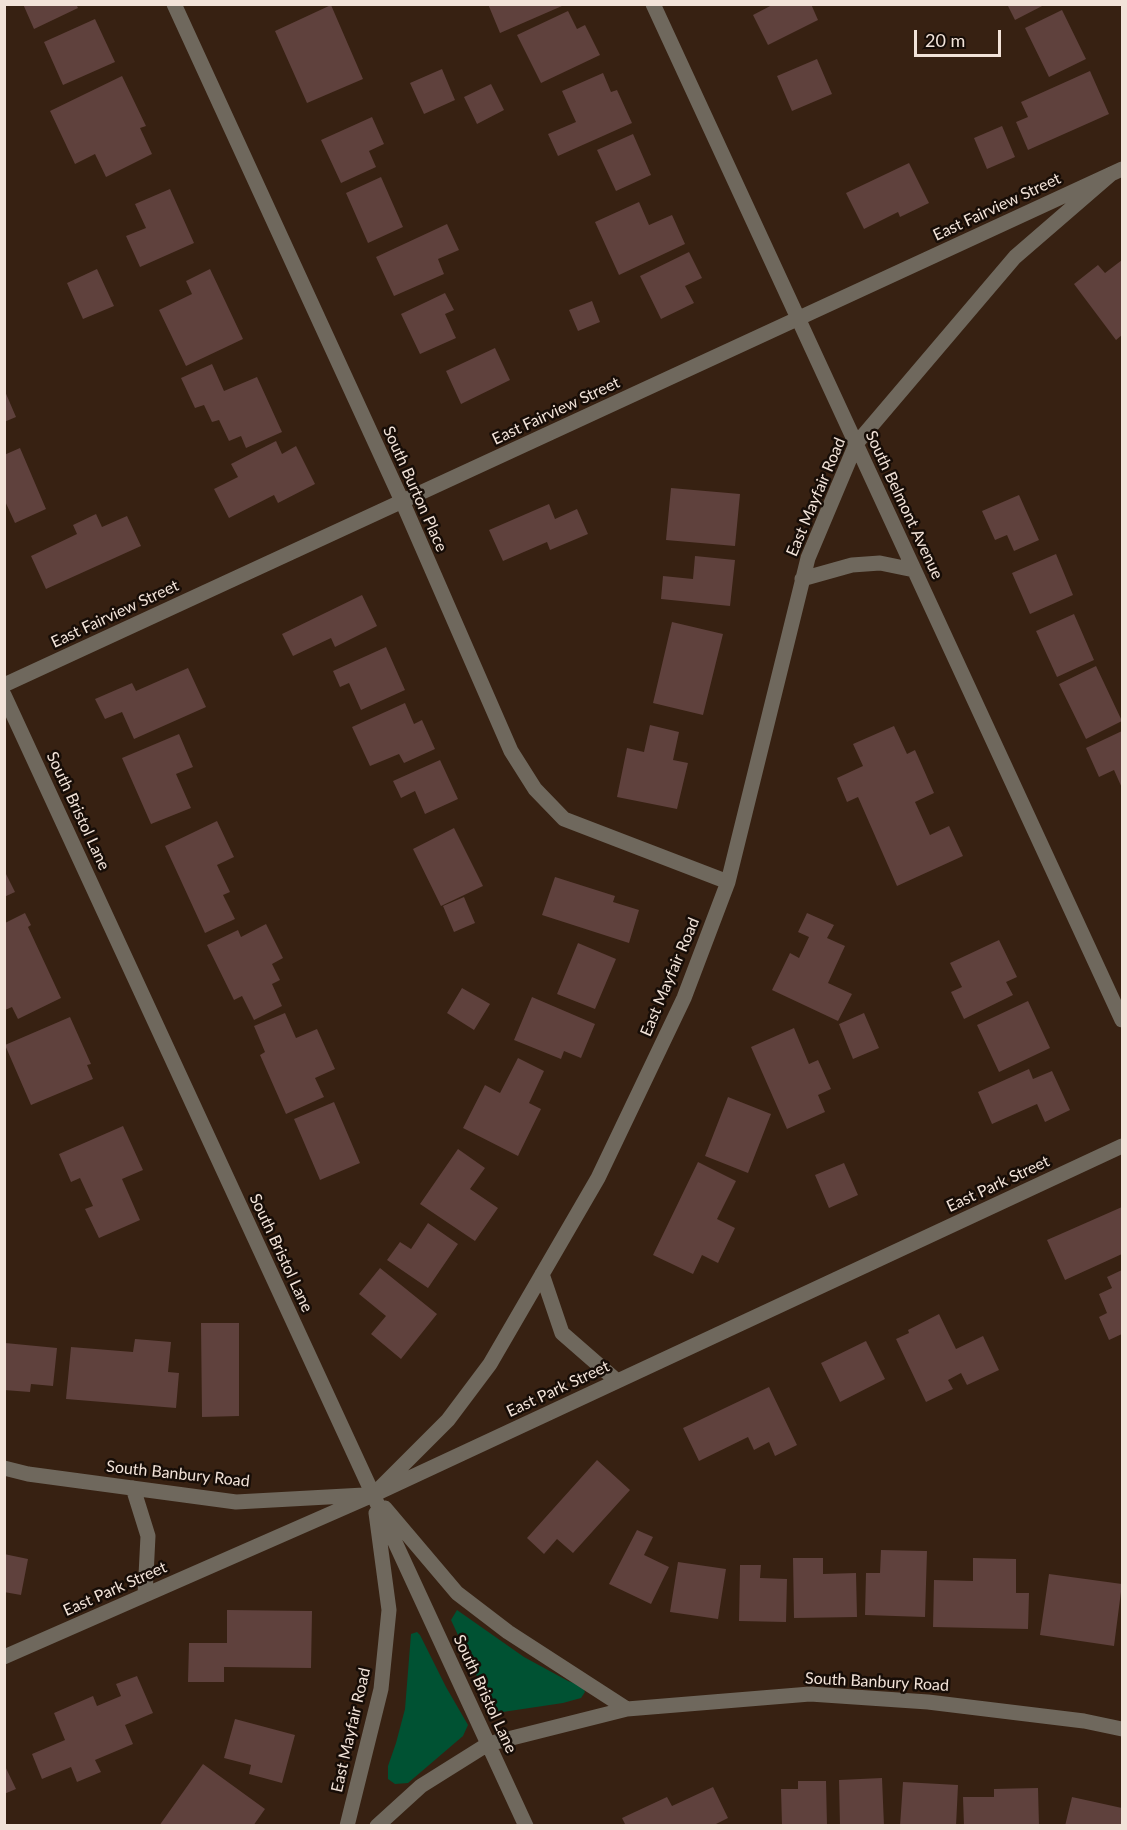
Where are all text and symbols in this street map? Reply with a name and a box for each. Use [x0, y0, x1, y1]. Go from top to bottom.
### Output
scale bar [917, 18, 1004, 56]
text: 20 m [925, 29, 965, 51]
street label: East Fairview Street [930, 169, 1064, 245]
street label: East Fairview Street [489, 373, 623, 449]
street label: South Burton Place [379, 423, 451, 555]
street label: South Belmont Avenue [861, 428, 947, 582]
street label: East Mayfair Road [782, 435, 850, 559]
street label: East Fairview Street [48, 576, 182, 652]
street label: South Bristol Lane [42, 749, 114, 873]
street label: East Mayfair Road [636, 915, 704, 1039]
street label: East Park Street [943, 1152, 1053, 1216]
street label: South Bristol Lane [245, 1191, 317, 1315]
street label: East Park Street [503, 1357, 613, 1421]
street label: South Banbury Road [105, 1457, 251, 1491]
street label: East Park Street [60, 1558, 170, 1620]
street label: South Bristol Lane [449, 1632, 521, 1756]
street label: East Mayfair Road [327, 1666, 375, 1794]
street label: South Banbury Road [805, 1669, 949, 1695]

